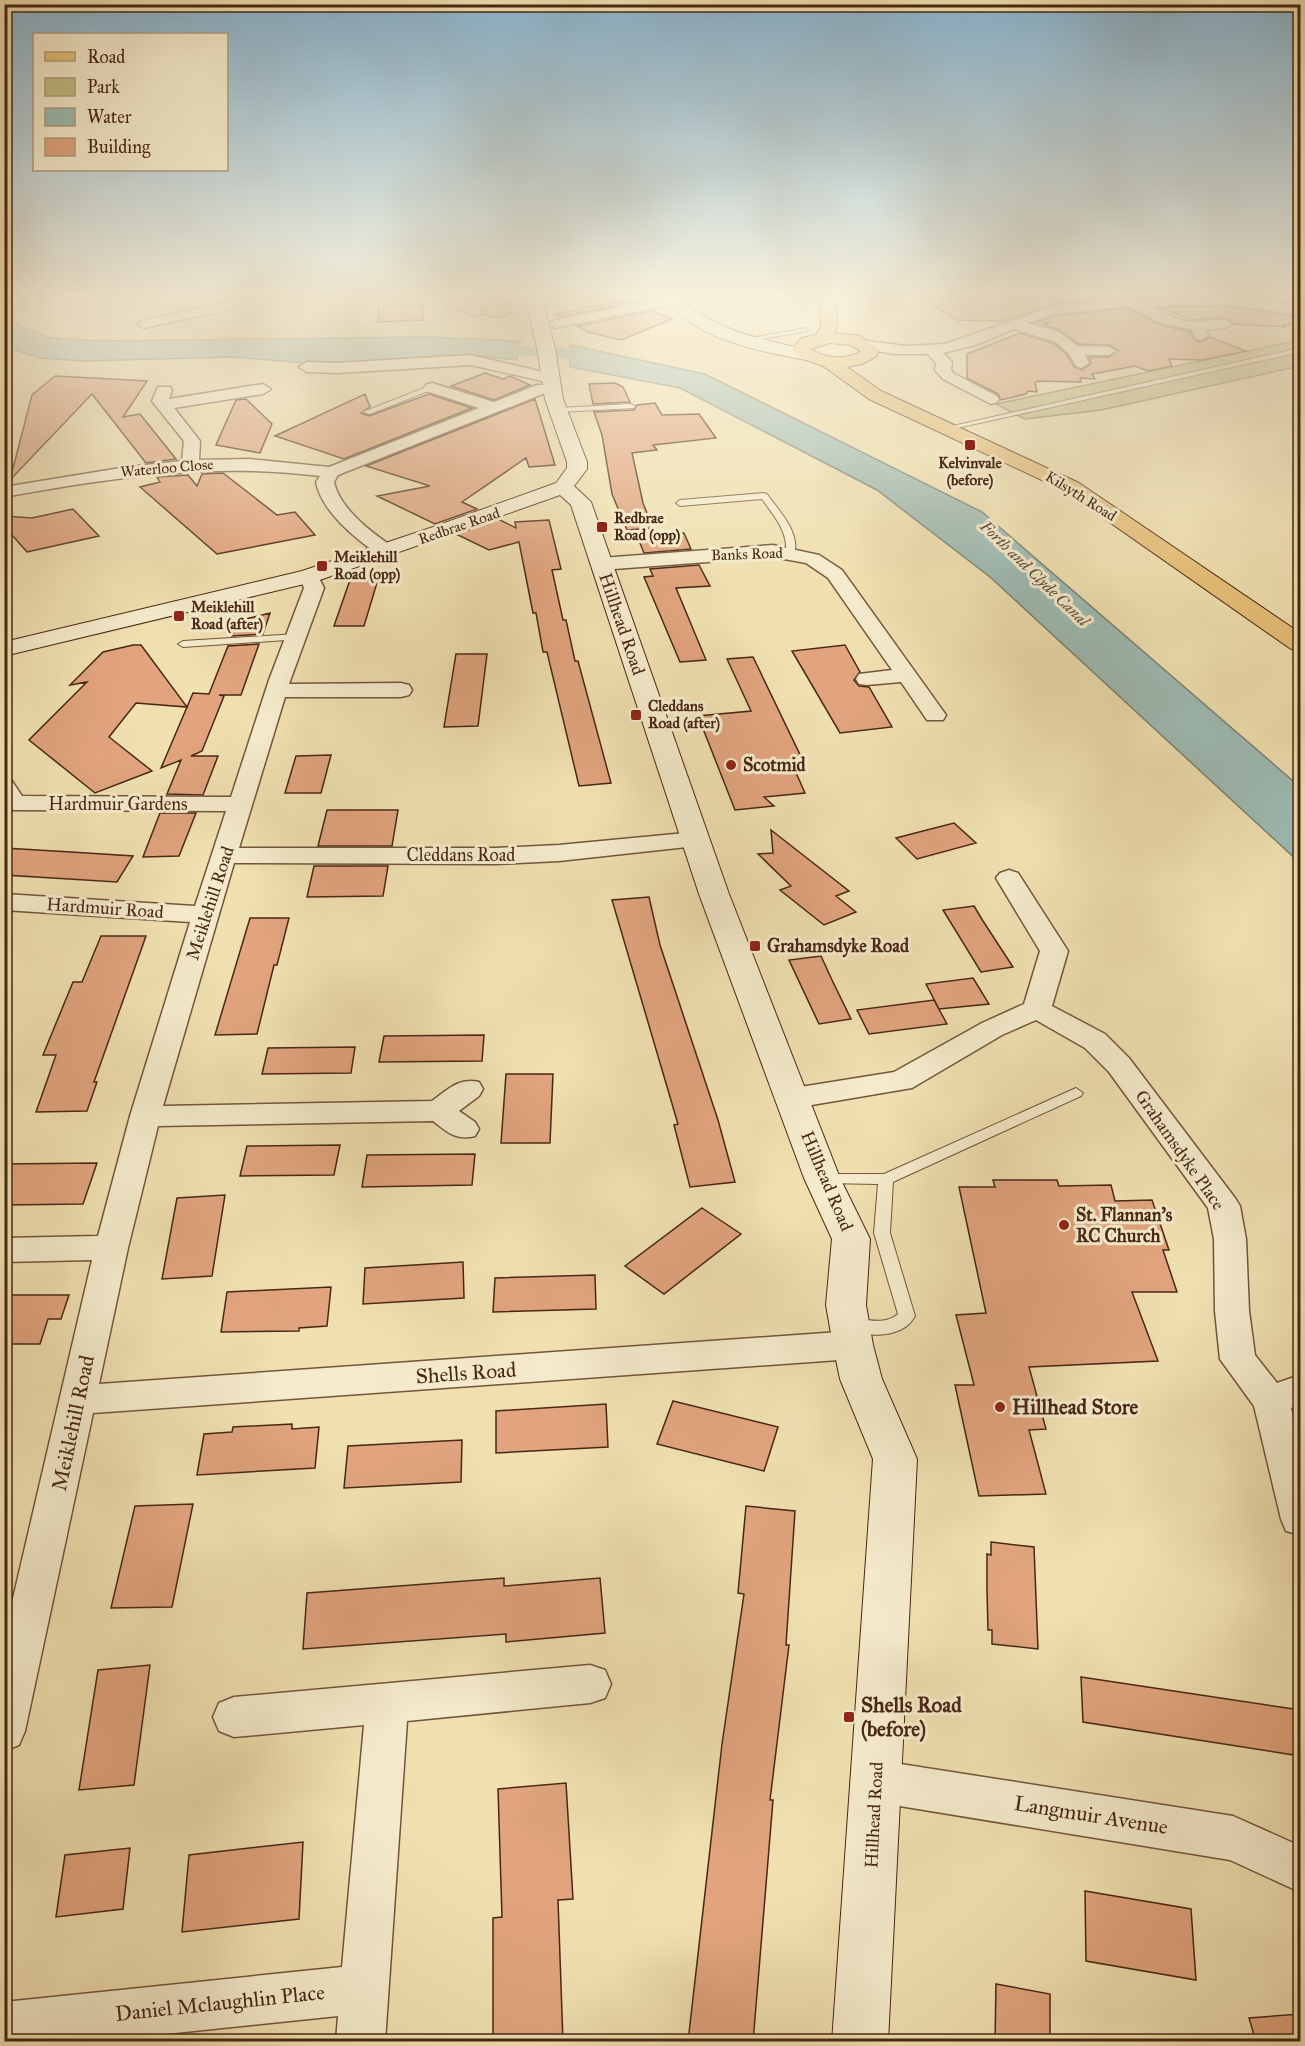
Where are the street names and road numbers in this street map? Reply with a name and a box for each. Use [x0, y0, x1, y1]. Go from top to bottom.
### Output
street label: Waterloo Close [120, 455, 214, 481]
street label: Kilsyth Road [1042, 467, 1120, 525]
street label: Redbrae Road [416, 504, 502, 548]
street label: Banks Road [711, 544, 784, 564]
street label: Hillhead Road [594, 570, 650, 678]
street label: Hardmuir Gardens [48, 793, 188, 815]
street label: Meiklehill Road [181, 843, 239, 963]
street label: Cleddans Road [407, 844, 515, 866]
street label: Hardmuir Road [46, 893, 164, 923]
street label: Grahamsdyke Place [1130, 1086, 1230, 1214]
street label: Hillhead Road [796, 1128, 858, 1234]
street label: Meiklehill Road [46, 1352, 100, 1493]
street label: Shells Road [415, 1356, 518, 1389]
street label: Hillhead Road [860, 1761, 888, 1869]
street label: Langmuir Avenue [1012, 1790, 1170, 1840]
street label: Daniel Mclaughlin Place [114, 1979, 326, 2027]

